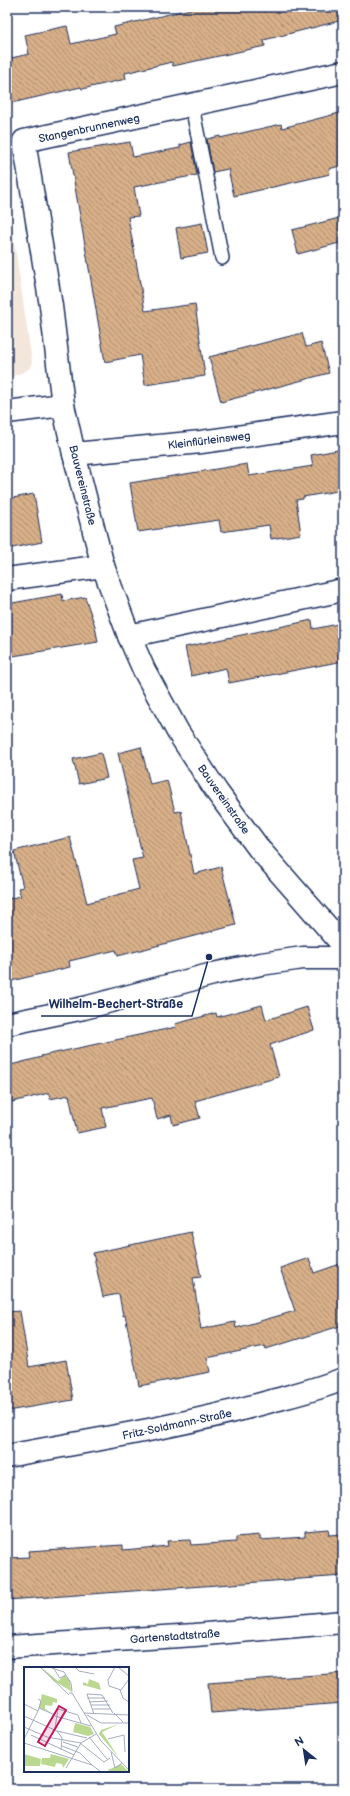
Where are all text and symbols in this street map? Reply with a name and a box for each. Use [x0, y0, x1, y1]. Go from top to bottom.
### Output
street label: Stangenbrunnenweg [37, 111, 141, 146]
street label: Kleinflürleinsweg [167, 429, 251, 452]
street label: Bauvereinstraße [66, 444, 99, 527]
street label: Bauvereinstraße [195, 762, 253, 837]
callout: Wilhelm-Bechert-Straße [41, 992, 192, 1016]
text: Wilhelm-Bechert-Straße [49, 997, 183, 1012]
street label: Fritz-Soldmann-Straße [121, 1406, 234, 1442]
street label: Gartenstadtstraße [130, 1627, 221, 1646]
inset map [24, 1667, 129, 1772]
north arrow [284, 1730, 324, 1770]
text: N [292, 1734, 306, 1749]

